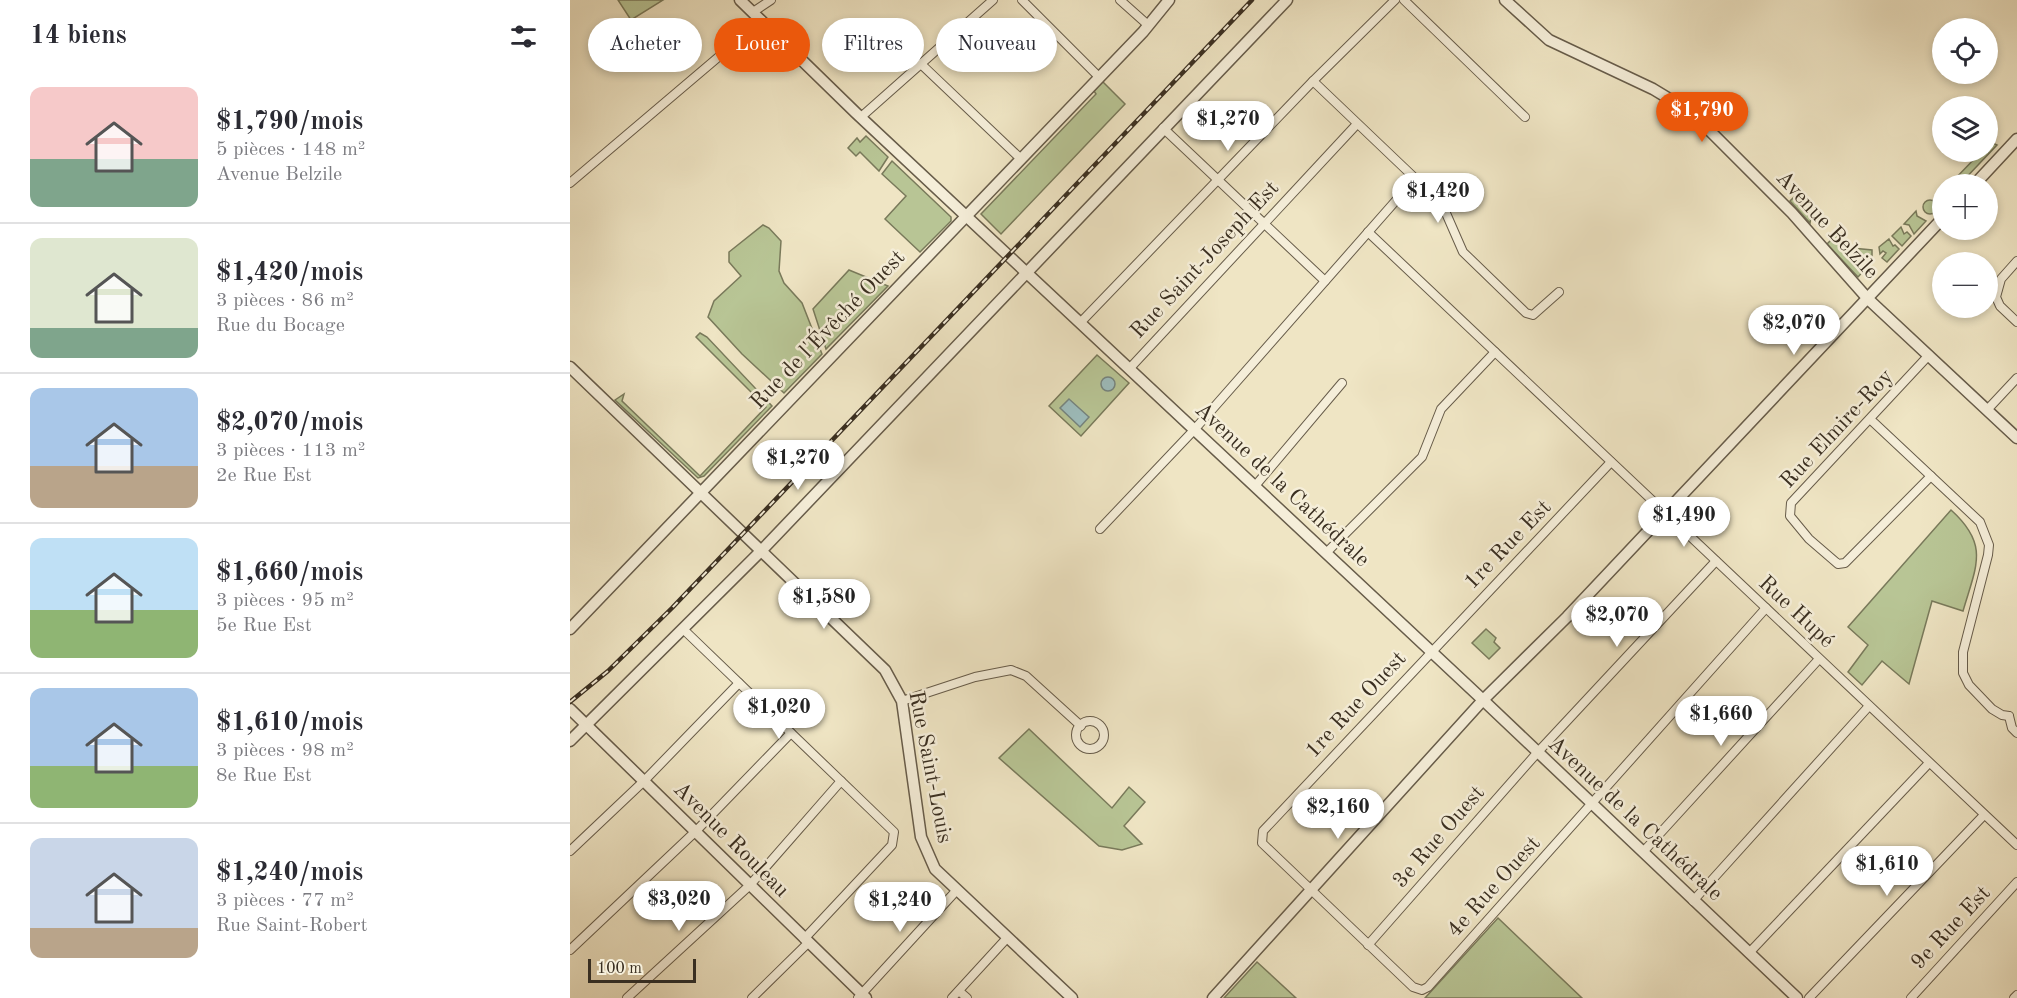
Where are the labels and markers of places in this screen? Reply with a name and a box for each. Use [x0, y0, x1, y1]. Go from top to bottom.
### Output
pin: $1,790 [1653, 92, 1751, 143]
pin: $1,270 [1179, 101, 1277, 152]
pin: $1,420 [1389, 173, 1487, 224]
pin: $2,070 [1745, 305, 1843, 356]
pin: $1,270 [749, 440, 847, 491]
pin: $1,490 [1635, 497, 1733, 548]
pin: $1,580 [775, 579, 873, 630]
pin: $2,070 [1568, 597, 1666, 648]
pin: $1,020 [730, 689, 828, 740]
pin: $1,660 [1672, 696, 1770, 747]
pin: $2,160 [1289, 789, 1387, 840]
pin: $1,610 [1838, 846, 1936, 897]
pin: $3,020 [630, 881, 728, 932]
pin: $1,240 [851, 882, 949, 933]

